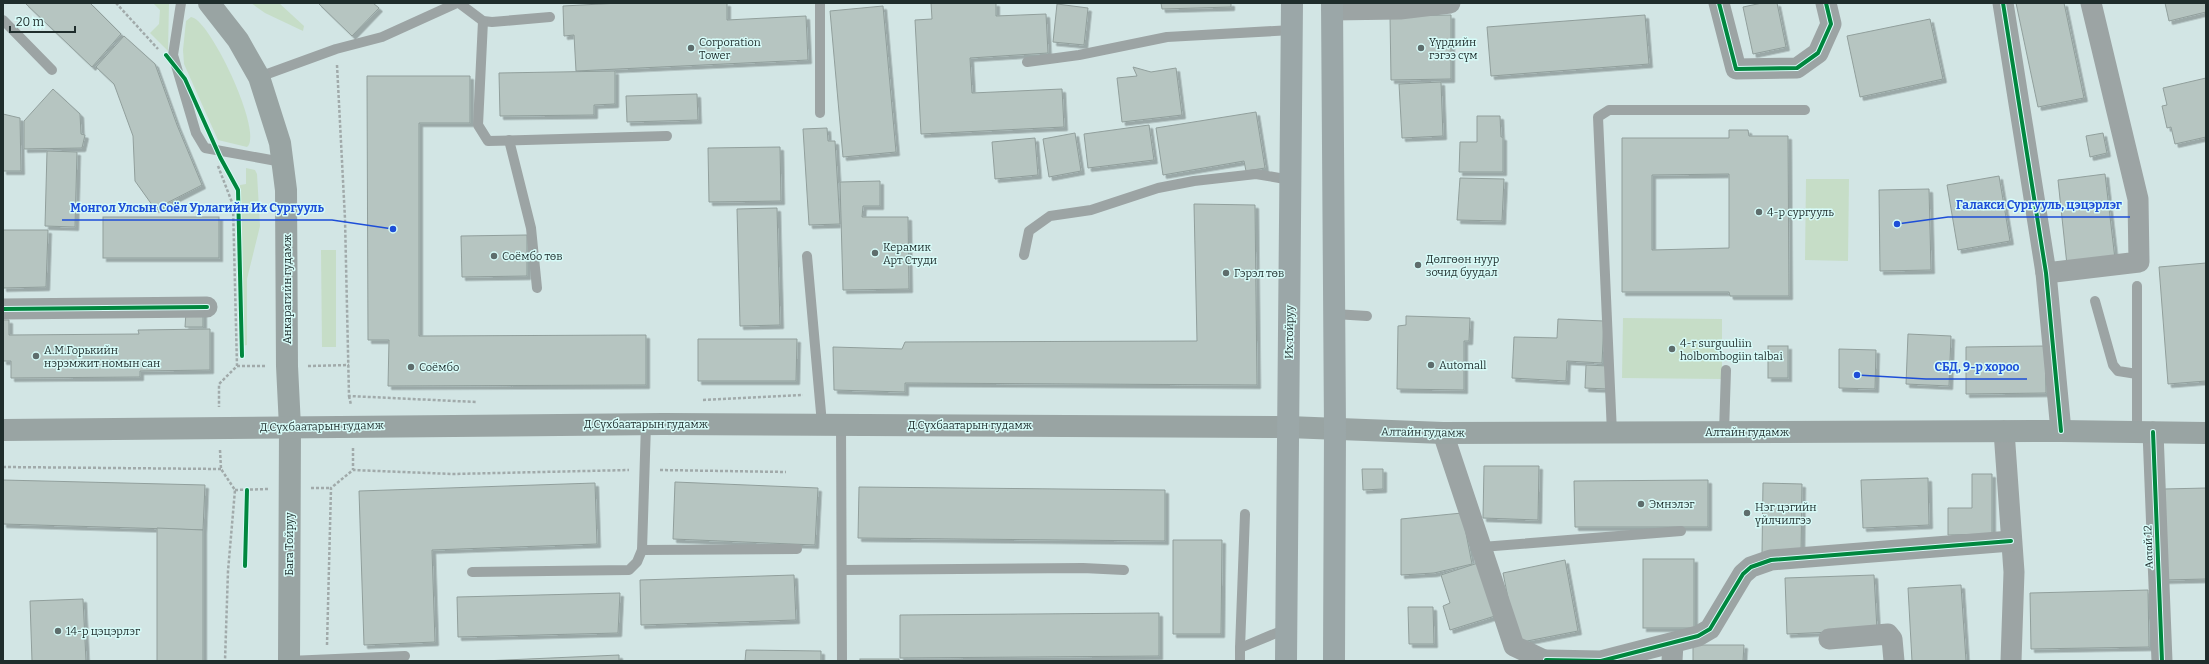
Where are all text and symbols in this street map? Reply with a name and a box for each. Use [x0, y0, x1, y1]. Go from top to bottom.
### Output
scale bar [10, 8, 75, 34]
text: 20 m [16, 15, 45, 29]
place label: Corporation Tower [699, 36, 761, 62]
place label: Үүрдийн гэгээ сүм [1429, 36, 1478, 62]
marker: Corporation Tower [686, 43, 696, 53]
marker: Үүрдийн гэгээ сүм [1416, 43, 1426, 53]
callout: Галакси Сургууль, цэцэрлэг [1948, 193, 2130, 217]
callout: Mонгол Улсын Соёл Урлагийн Их Сургууль [62, 196, 332, 220]
text: Галакси Сургууль, цэцэрлэг [1956, 198, 2122, 212]
text: Mонгол Улсын Соёл Урлагийн Их Сургууль [70, 201, 324, 215]
place label: 4-р сургууль [1767, 206, 1834, 219]
marker: 4-р сургууль [1754, 207, 1764, 217]
street label: Анкарагийн гудамж [281, 233, 294, 344]
place label: Керамик Арт Студи [883, 241, 937, 267]
marker: Керамик Арт Студи [870, 248, 880, 258]
place label: Соёмбо төв [502, 250, 563, 263]
marker: Соёмбо төв [489, 251, 499, 261]
place label: Дөлгөөн нуур зочид буудал [1426, 253, 1500, 279]
marker: Дөлгөөн нуур зочид буудал [1413, 260, 1423, 270]
place label: Гэрэл төв [1234, 267, 1284, 280]
marker: Гэрэл төв [1221, 268, 1231, 278]
street label: Их тойруу [1283, 305, 1296, 359]
place label: 4-r surguuliin holbombogiin talbai [1680, 337, 1783, 363]
place label: А.М.Горькийн нэрэмжит номын сан [44, 344, 160, 370]
marker: 4-r surguuliin holbombogiin talbai [1667, 344, 1677, 354]
marker: А.М.Горькийн нэрэмжит номын сан [31, 351, 41, 361]
callout: СБД, 9-р хороо [1926, 355, 2027, 379]
place label: Automall [1439, 359, 1486, 372]
marker: Automall [1426, 360, 1436, 370]
text: СБД, 9-р хороо [1934, 360, 2020, 374]
place label: Соёмбо [419, 361, 459, 374]
marker: Соёмбо [406, 362, 416, 372]
street label: Д.Сүхбаатарын гудамж [584, 418, 709, 431]
street label: Д.Сүхбаатарын гудамж [260, 419, 385, 434]
street label: Д.Сүхбаатарын гудамж [908, 419, 1033, 432]
street label: Алтайн гудамж [1381, 425, 1466, 440]
street label: Алтайн гудамж [1705, 426, 1790, 439]
place label: Эмнэлэг [1649, 498, 1695, 511]
marker: Эмнэлэг [1636, 499, 1646, 509]
place label: Нэг цэгийн үйлчилгээ [1754, 501, 1817, 527]
marker: Нэг цэгийн үйлчилгээ [1742, 508, 1752, 518]
street label: Бага Тойруу [283, 512, 296, 576]
street label: Ααταй 12 [2141, 525, 2156, 569]
place label: 14-р цэцэрлэг [66, 625, 141, 638]
marker: 14-р цэцэрлэг [53, 626, 63, 636]

